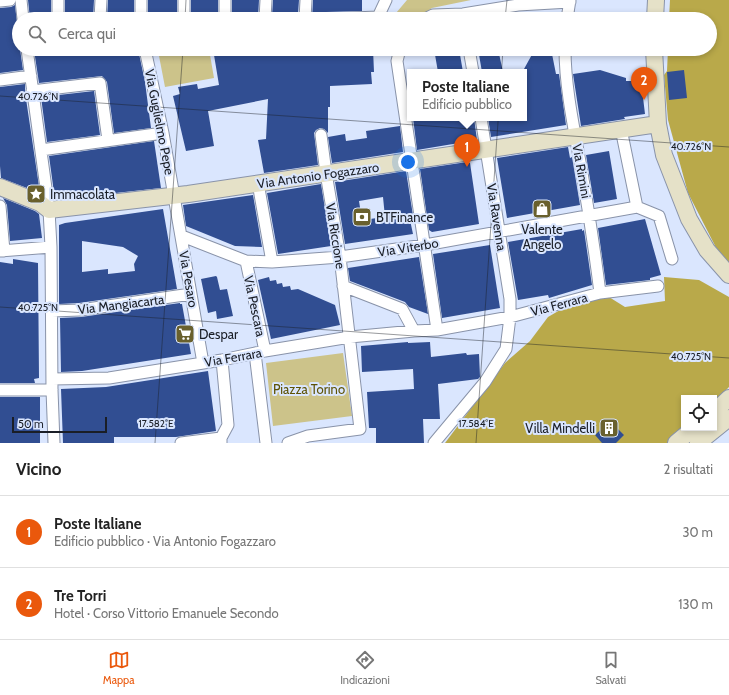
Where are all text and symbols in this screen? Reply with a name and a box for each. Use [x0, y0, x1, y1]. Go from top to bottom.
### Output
search box [12, 12, 717, 56]
icon: search [26, 23, 48, 45]
text: Cerca qui [58, 25, 116, 43]
pin: 2 [631, 67, 657, 100]
street label: Via Guglielmo Pepe [142, 68, 178, 176]
popup [407, 69, 527, 121]
text: Poste Italiane [422, 78, 510, 96]
text: 40.726°N [18, 90, 58, 103]
text: Edificio pubblico [422, 96, 512, 112]
pin: 1 [454, 134, 480, 167]
text: 40.726°N [671, 140, 711, 153]
street label: Via Rimini [569, 142, 595, 200]
your location [398, 152, 418, 172]
street label: Via Antonio Fogazzaro [256, 159, 380, 191]
street label: Via Ravenna [484, 182, 510, 253]
place icon: Immacolata [25, 183, 47, 205]
place label: Immacolata [50, 186, 116, 202]
shop icon: Valente Angelo [531, 198, 553, 220]
street label: Via Riccione [323, 202, 349, 270]
bank icon: BTFinance [351, 206, 373, 228]
place label: BTFinance [376, 209, 433, 225]
place label: Valente Angelo [521, 221, 563, 252]
street label: Via Viterbo [377, 234, 439, 260]
street label: Via Pesaro [176, 250, 202, 308]
street label: Via Pescara [241, 274, 269, 339]
street label: Via Ferrara [529, 289, 590, 319]
street label: Via Mangiacarta [77, 291, 166, 317]
text: 40.725°N [18, 301, 58, 314]
supermarket icon: Despar [174, 323, 196, 345]
place label: Despar [199, 326, 239, 342]
street label: Via Ferrara [203, 344, 264, 370]
text: 40.725°N [671, 350, 711, 363]
park label: Piazza Torino [273, 381, 345, 397]
map controls [681, 395, 717, 431]
button: locate [681, 395, 717, 431]
scale bar [12, 415, 107, 434]
text: 50 m [18, 417, 44, 431]
text: 17.582°E [138, 417, 174, 430]
text: 17.584°E [458, 417, 494, 430]
building icon: Villa Mindelli [598, 417, 620, 439]
place label: Villa Mindelli [525, 420, 595, 436]
text: Vicino [16, 459, 61, 479]
text: 2 risultati [664, 461, 713, 477]
text: Poste Italiane [54, 515, 142, 533]
text: 1 [27, 524, 31, 540]
text: 30 m [683, 524, 713, 540]
text: Edificio pubblico · Via Antonio Fogazzaro [54, 533, 276, 549]
text: Tre Torri [54, 587, 106, 605]
text: 2 [26, 596, 32, 612]
text: 130 m [678, 596, 713, 612]
text: Hotel · Corso Vittorio Emanuele Secondo [54, 605, 279, 621]
tab: Mappa [103, 649, 135, 687]
tab: Indicazioni [340, 649, 390, 687]
tab: Salvati [595, 649, 626, 687]

